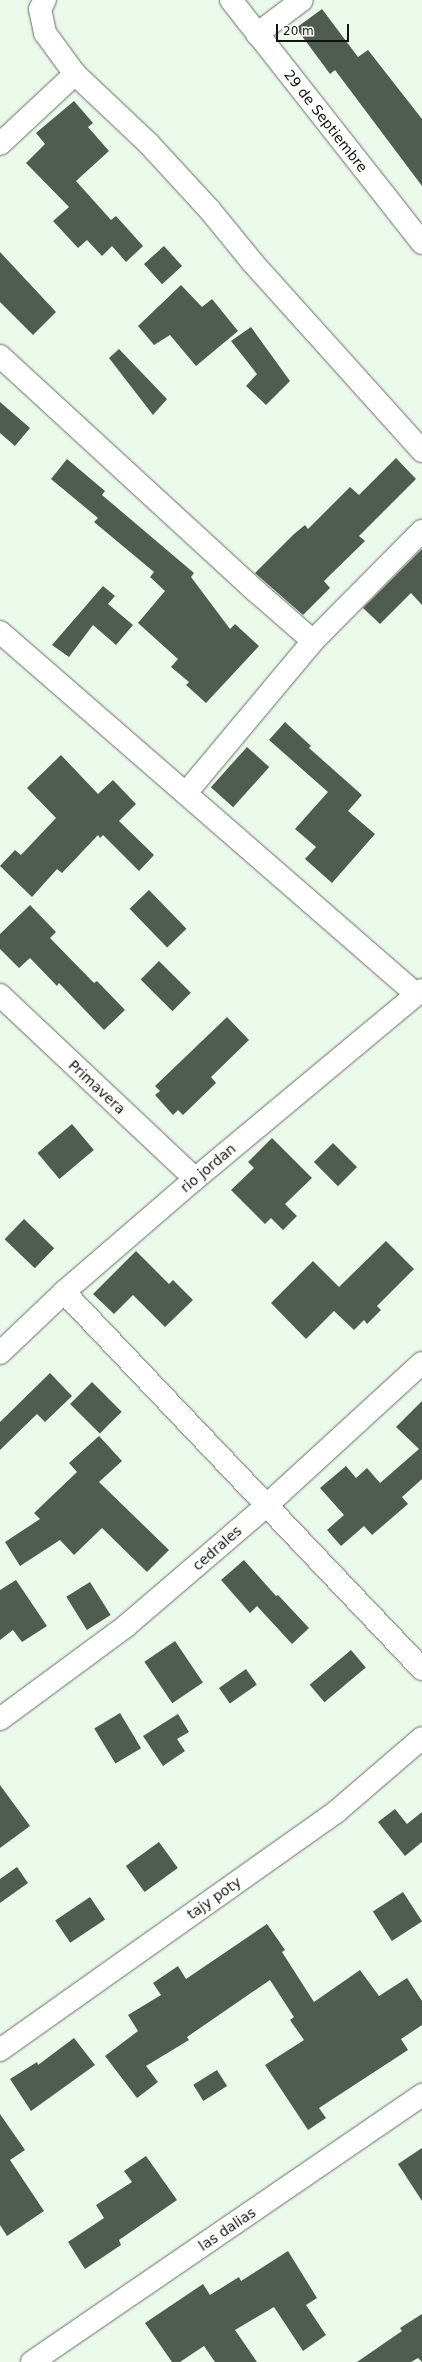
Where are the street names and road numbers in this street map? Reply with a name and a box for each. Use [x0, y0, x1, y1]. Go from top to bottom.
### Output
street label: 29 de Septiembre [281, 67, 371, 175]
street label: Primavera [65, 1057, 129, 1117]
street label: rio jordan [177, 1140, 239, 1196]
street label: cedrales [189, 1522, 245, 1574]
street label: tajy poty [184, 1873, 244, 1923]
street label: las dalias [195, 2204, 259, 2254]

